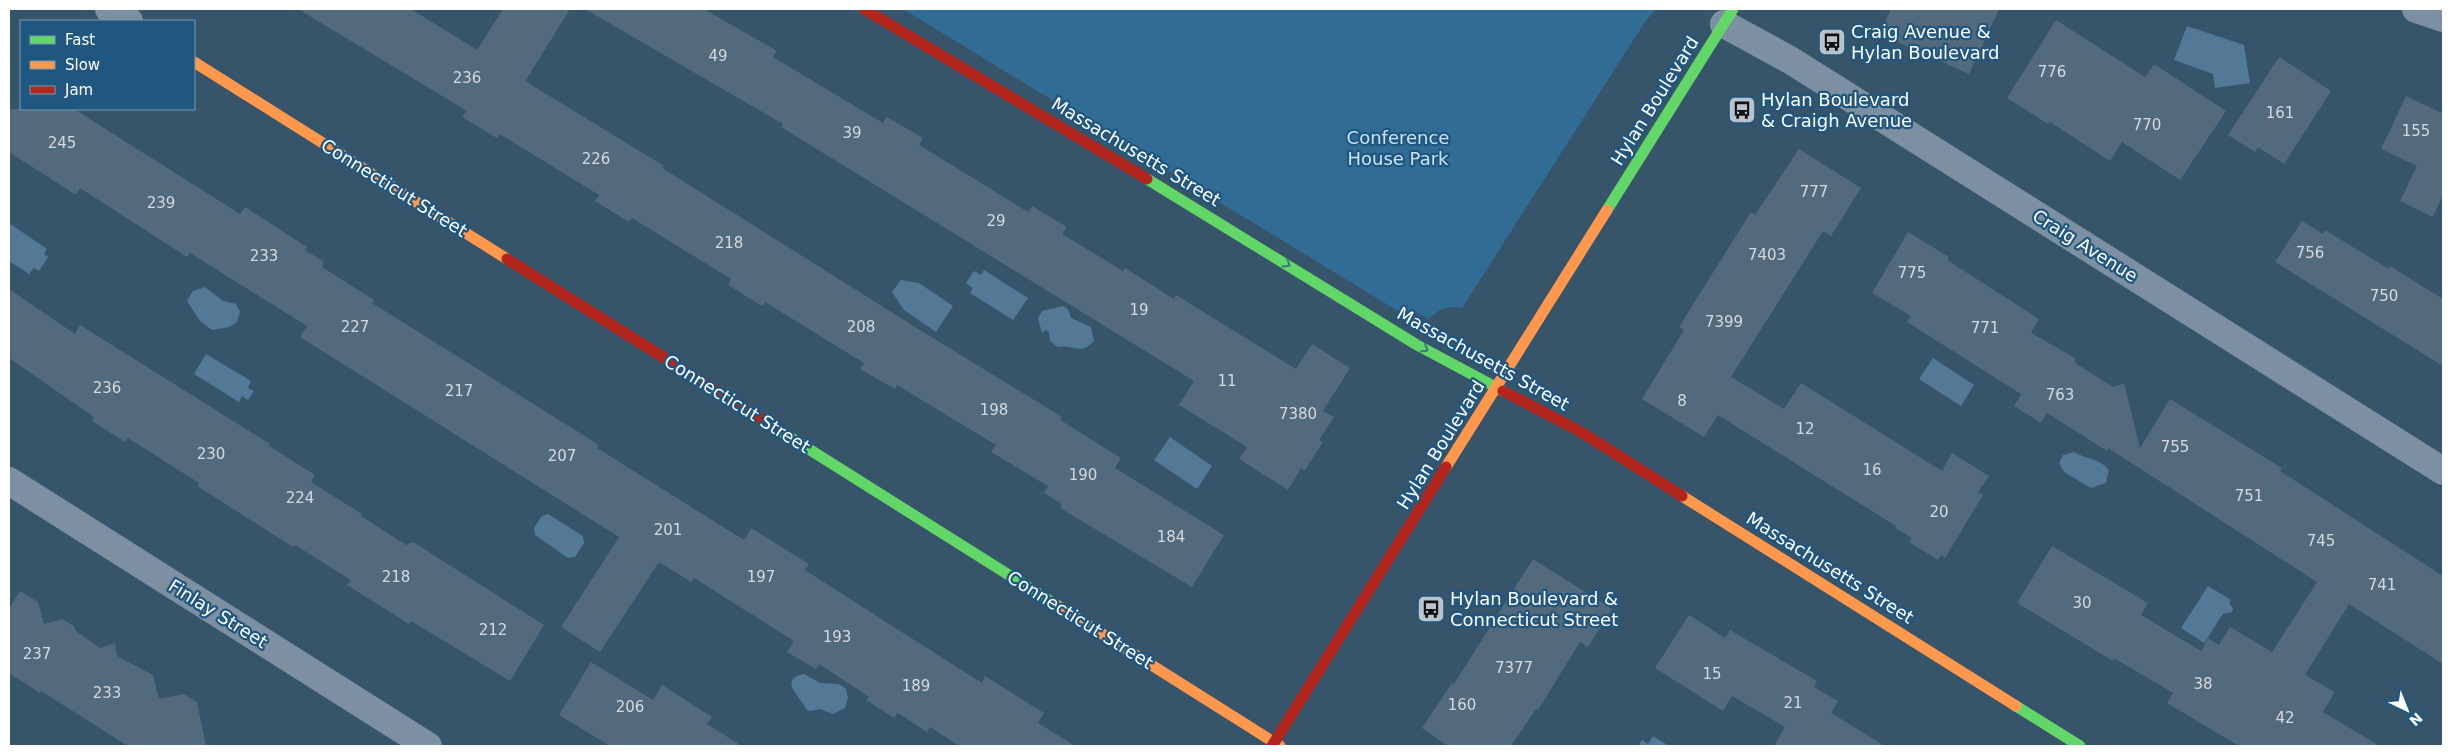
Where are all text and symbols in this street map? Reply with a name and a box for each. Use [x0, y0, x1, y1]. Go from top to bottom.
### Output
legend [20, 20, 195, 110]
place label: Craig Avenue & Hylan Boulevard [1851, 21, 1999, 63]
bus stop icon: Craig Avenue & Hylan Boulevard [1817, 27, 1847, 57]
text: Fast [65, 31, 95, 49]
street label: Hylan Boulevard [1606, 32, 1703, 169]
house number: 49 [708, 47, 728, 65]
text: Slow [65, 56, 100, 74]
house number: 776 [2038, 63, 2066, 81]
house number: 236 [453, 69, 481, 87]
text: Jam [64, 81, 93, 99]
place label: Hylan Boulevard & Craigh Avenue [1761, 89, 1912, 131]
street label: Massachusetts Street [1048, 93, 1225, 210]
bus stop icon: Hylan Boulevard & Craigh Avenue [1727, 95, 1757, 125]
house number: 161 [2266, 104, 2294, 122]
house number: 770 [2133, 116, 2161, 134]
house number: 155 [2402, 122, 2430, 140]
house number: 39 [842, 124, 862, 142]
park label: Conference House Park [1347, 127, 1449, 169]
house number: 245 [48, 134, 76, 152]
street label: Connecticut Street [317, 134, 471, 241]
house number: 226 [582, 150, 610, 168]
house number: 777 [1800, 183, 1828, 201]
house number: 239 [147, 194, 175, 212]
street label: Craig Avenue [2029, 205, 2142, 286]
house number: 29 [986, 212, 1006, 230]
house number: 218 [715, 234, 743, 252]
house number: 756 [2296, 244, 2324, 262]
house number: 7403 [1748, 246, 1786, 264]
house number: 233 [250, 247, 278, 265]
one-way arrow [1281, 257, 1290, 267]
house number: 775 [1898, 264, 1926, 282]
house number: 750 [2370, 287, 2398, 305]
house number: 19 [1129, 301, 1149, 319]
street label: Massachusetts Street [1394, 302, 1573, 415]
house number: 7399 [1705, 313, 1743, 331]
house number: 227 [341, 318, 369, 336]
house number: 208 [847, 318, 875, 336]
house number: 771 [1971, 319, 1999, 337]
one-way arrow [1419, 343, 1428, 353]
street label: Connecticut Street [660, 350, 814, 457]
house number: 11 [1217, 372, 1237, 390]
street label: Hylan Boulevard [1392, 376, 1489, 513]
house number: 236 [93, 379, 121, 397]
house number: 217 [445, 382, 473, 400]
house number: 763 [2046, 386, 2074, 404]
house number: 8 [1677, 392, 1687, 410]
house number: 198 [980, 401, 1008, 419]
house number: 7380 [1279, 405, 1317, 423]
house number: 12 [1795, 420, 1815, 438]
house number: 755 [2161, 438, 2189, 456]
house number: 230 [197, 445, 225, 463]
house number: 207 [548, 447, 576, 465]
house number: 16 [1862, 461, 1882, 479]
house number: 190 [1069, 466, 1097, 484]
house number: 751 [2235, 487, 2263, 505]
house number: 224 [286, 489, 314, 507]
house number: 20 [1929, 503, 1949, 521]
street label: Massachusetts Street [1743, 507, 1918, 628]
house number: 201 [654, 521, 682, 539]
house number: 184 [1157, 528, 1185, 546]
house number: 745 [2307, 532, 2335, 550]
street label: Connecticut Street [1003, 566, 1157, 673]
house number: 218 [382, 568, 410, 586]
house number: 197 [747, 568, 775, 586]
street label: Finlay Street [165, 575, 272, 652]
house number: 741 [2368, 576, 2396, 594]
place label: Hylan Boulevard & Connecticut Street [1450, 588, 1618, 630]
bus stop icon: Hylan Boulevard & Connecticut Street [1416, 594, 1446, 624]
house number: 30 [2072, 594, 2092, 612]
house number: 212 [479, 621, 507, 639]
house number: 193 [823, 628, 851, 646]
house number: 237 [23, 645, 51, 663]
house number: 7377 [1495, 659, 1533, 677]
house number: 15 [1702, 665, 1722, 683]
house number: 38 [2193, 675, 2213, 693]
house number: 189 [902, 677, 930, 695]
house number: 233 [93, 684, 121, 702]
north arrow [2382, 685, 2432, 735]
house number: 21 [1783, 694, 1803, 712]
house number: 160 [1448, 696, 1476, 714]
house number: 206 [616, 698, 644, 716]
house number: 42 [2275, 709, 2295, 727]
text: N [2406, 710, 2426, 729]

